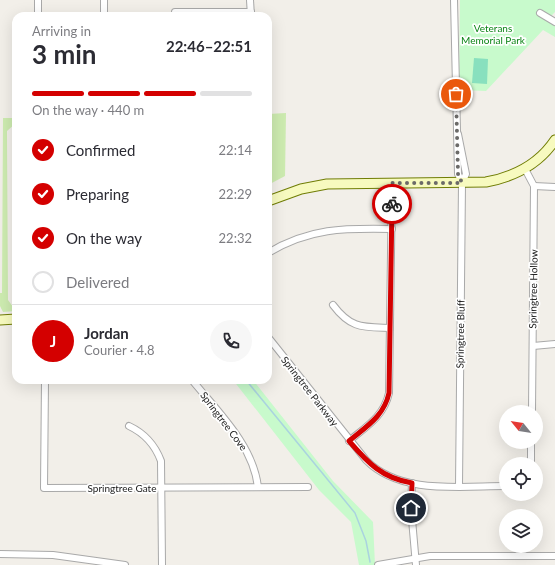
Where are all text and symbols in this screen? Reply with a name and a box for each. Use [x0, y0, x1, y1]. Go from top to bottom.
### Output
park label: Veterans Memorial Park [461, 22, 526, 46]
text: Arriving in [32, 23, 91, 39]
text: 22:46–22:51 [166, 37, 252, 55]
text: 3 min [32, 38, 96, 70]
pin [439, 77, 473, 111]
icon: bag [445, 83, 467, 105]
text: On the way · 440 m [32, 102, 144, 118]
icon: check [32, 139, 54, 161]
text: Confirmed [66, 141, 135, 159]
text: 22:14 [219, 142, 252, 158]
icon: check [32, 183, 54, 205]
courier [372, 184, 412, 224]
text: Preparing [66, 185, 129, 203]
text: 22:29 [219, 186, 252, 202]
icon: bike [381, 193, 403, 215]
icon: check [32, 227, 54, 249]
text: On the way [66, 229, 142, 247]
text: 22:32 [219, 230, 252, 246]
street label: Springtree Hollow [526, 249, 540, 329]
text: Delivered [66, 273, 129, 291]
street label: Springtree Bluff [453, 299, 467, 369]
button: phone [210, 320, 252, 362]
text: Jordan [84, 324, 129, 342]
text: J [50, 332, 56, 350]
text: Courier · 4.8 [84, 342, 155, 358]
street label: Springtree Parkway [279, 354, 341, 429]
street label: Springtree Cove [198, 389, 250, 453]
north arrow [499, 405, 543, 449]
map controls [499, 405, 543, 553]
button: locate [499, 457, 543, 501]
street label: Springtree Gate [88, 482, 156, 494]
pin [394, 491, 428, 525]
icon: home [400, 497, 422, 519]
button: layers [499, 509, 543, 553]

